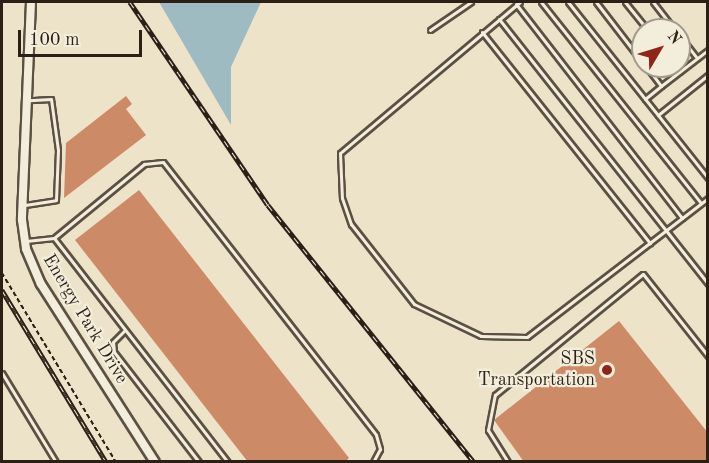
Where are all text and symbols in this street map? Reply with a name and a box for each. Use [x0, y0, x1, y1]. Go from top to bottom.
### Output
scale bar [21, 18, 146, 56]
north arrow [631, 18, 691, 78]
text: N [664, 28, 684, 48]
text: 100 m [29, 31, 80, 49]
street label: Energy Park Drive [38, 250, 132, 388]
place label: SBS Transportation [478, 349, 595, 392]
marker: SBS Transportation [600, 363, 614, 377]

